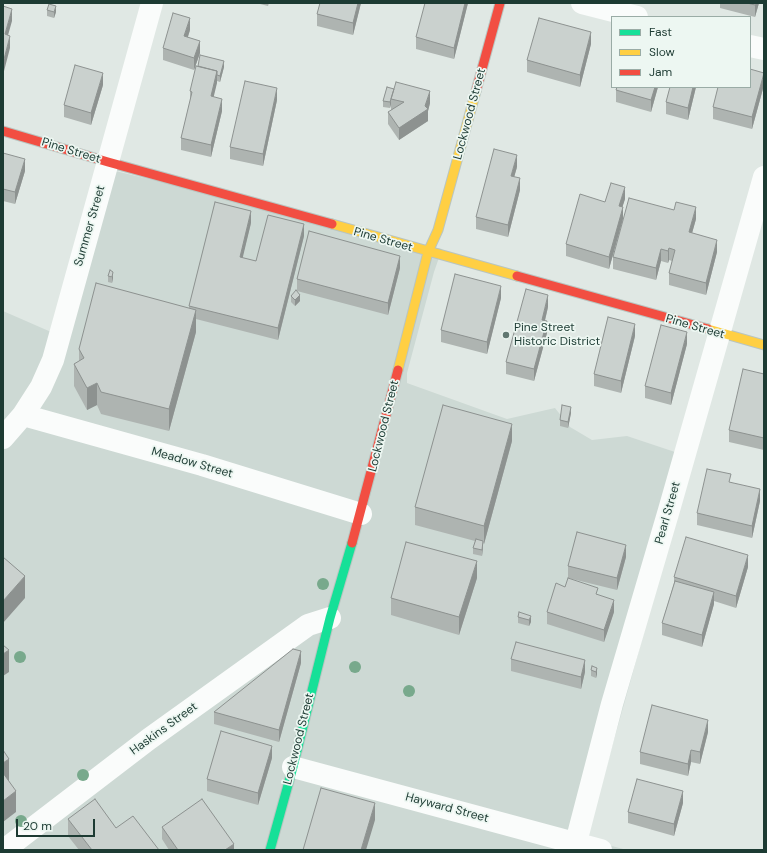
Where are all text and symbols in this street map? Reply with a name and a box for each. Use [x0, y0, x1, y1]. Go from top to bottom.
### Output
legend [611, 16, 751, 88]
text: Fast [649, 24, 672, 40]
text: Slow [649, 44, 675, 60]
text: Jam [649, 64, 672, 80]
street label: Lockwood Street [451, 67, 489, 161]
street label: Pine Street [40, 135, 102, 167]
street label: Summer Street [72, 184, 108, 268]
street label: Pine Street [352, 225, 414, 255]
street label: Pine Street [664, 312, 726, 342]
place label: Pine Street Historic District [514, 321, 600, 349]
marker: Pine Street Historic District [501, 330, 511, 340]
street label: Lockwood Street [366, 379, 402, 473]
street label: Meadow Street [150, 444, 234, 482]
street label: Pearl Street [652, 480, 684, 546]
street label: Lockwood Street [281, 692, 317, 786]
street label: Haskins Street [128, 700, 200, 758]
street label: Hayward Street [404, 790, 490, 826]
scale bar [18, 811, 97, 837]
text: 20 m [23, 818, 52, 834]

